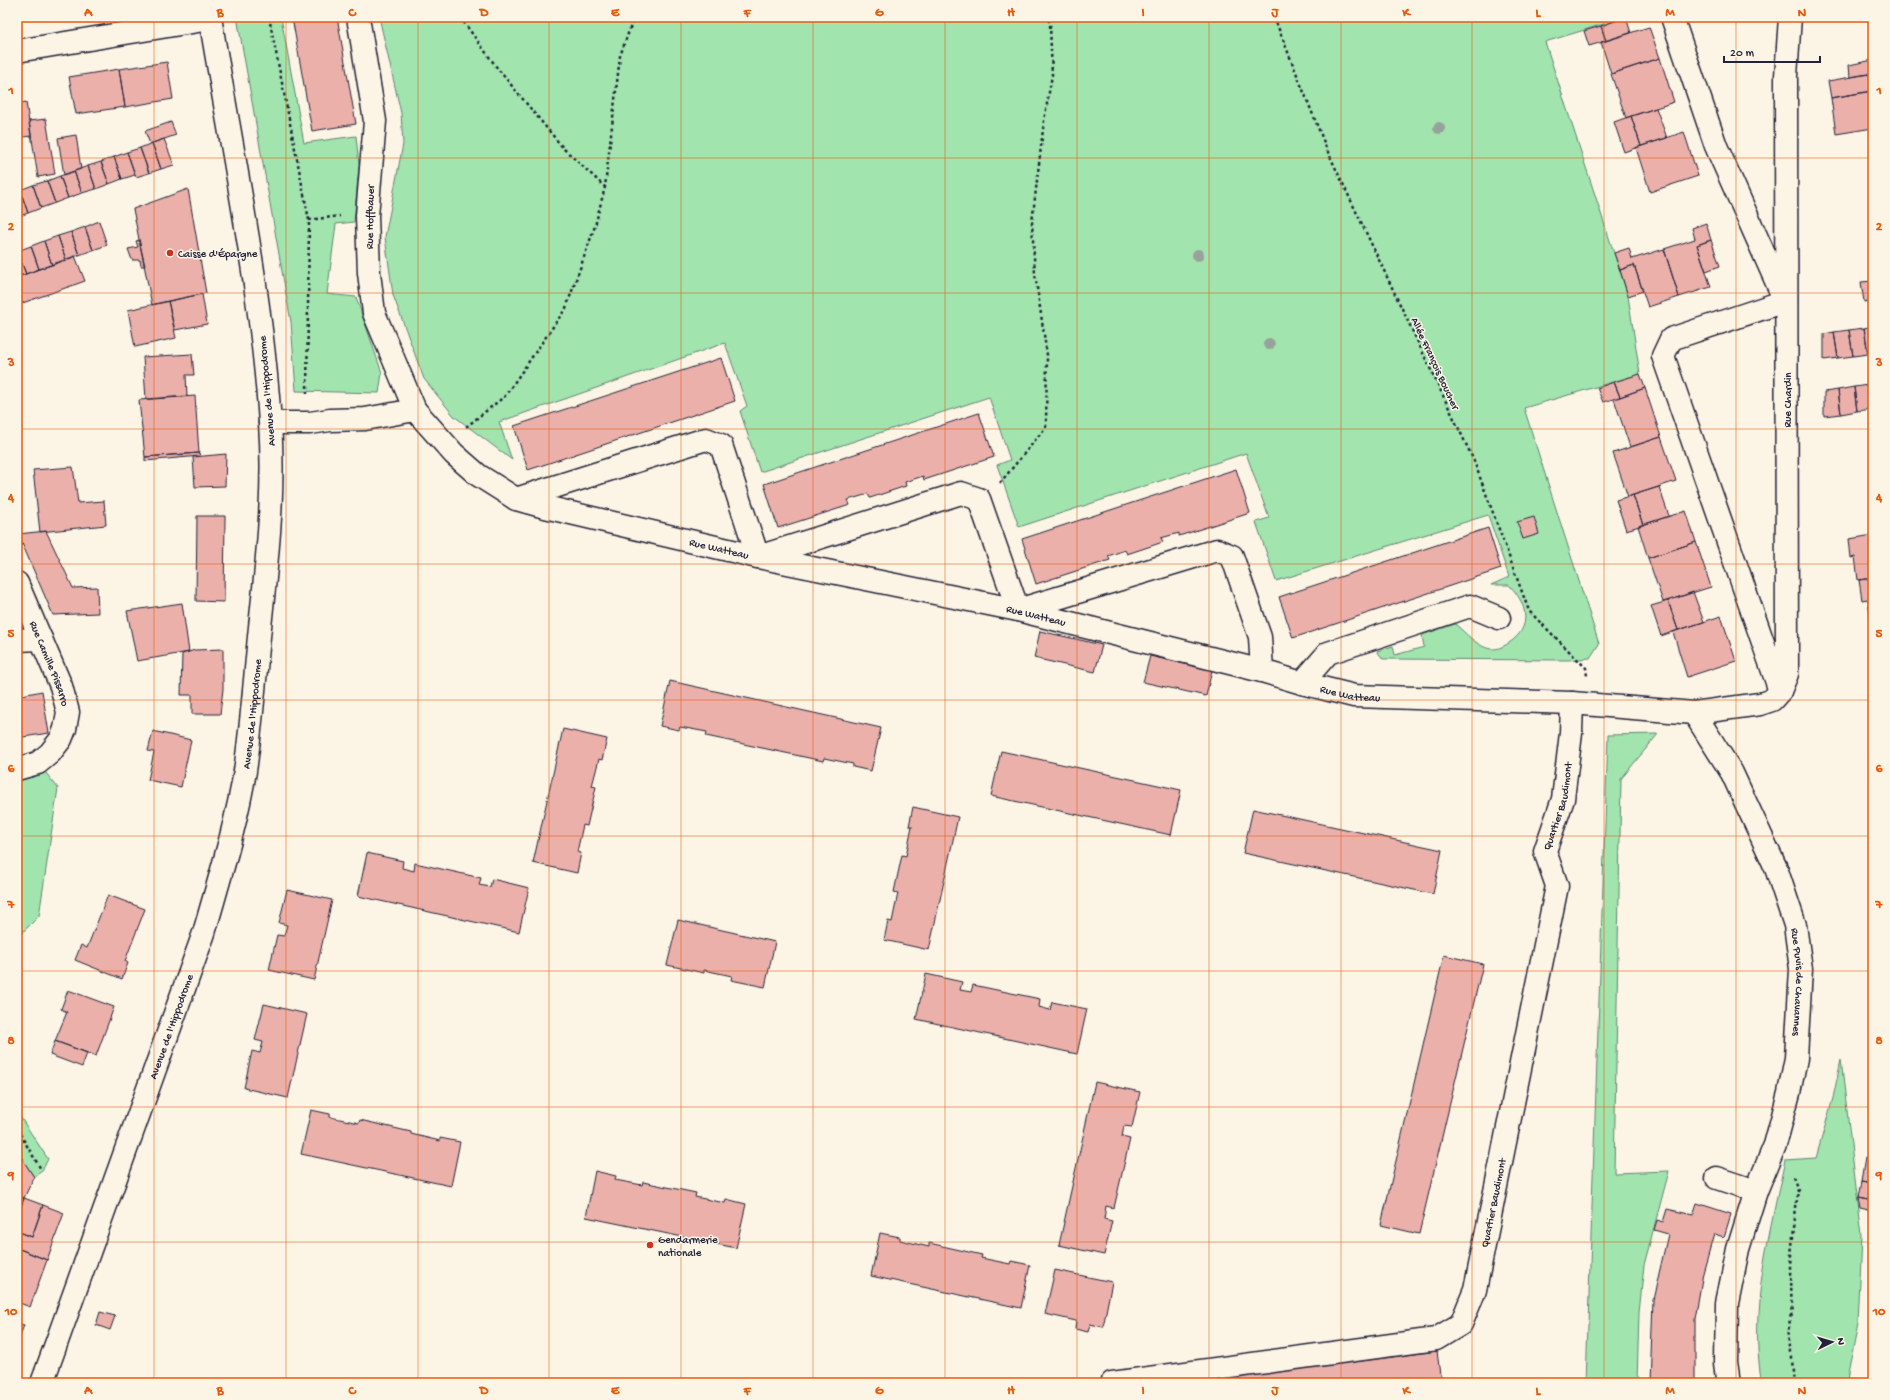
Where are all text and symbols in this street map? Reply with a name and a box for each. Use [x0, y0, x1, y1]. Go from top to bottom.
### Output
text: A [83, 6, 93, 21]
text: B [216, 6, 225, 21]
text: C [347, 6, 357, 21]
text: D [479, 6, 489, 21]
text: E [611, 6, 620, 21]
text: F [743, 6, 752, 21]
text: G [875, 6, 884, 21]
text: H [1007, 6, 1015, 21]
text: I [1141, 6, 1145, 21]
text: J [1271, 6, 1280, 21]
text: K [1401, 6, 1411, 21]
text: L [1536, 6, 1542, 21]
text: M [1665, 6, 1675, 21]
text: N [1798, 6, 1807, 21]
scale bar [1724, 38, 1820, 64]
text: 20 m [1730, 47, 1755, 61]
text: 1 [7, 84, 14, 99]
text: 1 [1875, 84, 1882, 99]
street label: Rue Hoffbauer [363, 184, 378, 249]
text: 2 [8, 220, 15, 235]
text: 2 [1876, 220, 1883, 235]
marker: Caisse d'Épargne [165, 248, 175, 258]
place label: Caisse d'Épargne [178, 248, 258, 261]
street label: Allée François Boucher [1408, 316, 1461, 413]
street label: Avenue de l'Hippodrome [257, 335, 279, 446]
text: 3 [7, 356, 15, 371]
text: 3 [1875, 356, 1883, 371]
street label: Rue Chardin [1783, 372, 1795, 428]
text: 4 [7, 491, 15, 506]
text: 4 [1875, 491, 1883, 506]
street label: Rue Watteau [688, 537, 750, 563]
street label: Rue Watteau [1005, 604, 1067, 630]
street label: Rue Camille Pissarro [26, 620, 70, 708]
text: 5 [8, 627, 15, 642]
text: 5 [1876, 627, 1883, 642]
street label: Avenue de l'Hippodrome [241, 658, 265, 770]
street label: Rue Watteau [1319, 684, 1380, 705]
street label: Quartier Baudimont [1542, 760, 1576, 852]
text: 6 [8, 762, 15, 777]
text: 6 [1876, 762, 1883, 777]
text: 7 [7, 898, 16, 913]
text: 7 [1875, 898, 1884, 913]
street label: Rue Puvis de Chavannes [1787, 927, 1805, 1037]
street label: Avenue de l'Hippodrome [148, 973, 197, 1081]
text: 8 [7, 1034, 15, 1049]
text: 8 [1875, 1034, 1883, 1049]
street label: Quartier Baudimont [1480, 1156, 1510, 1249]
text: 9 [7, 1169, 15, 1184]
text: 9 [1875, 1169, 1883, 1184]
place label: Gendarmerie nationale [658, 1235, 718, 1260]
marker: Gendarmerie nationale [645, 1240, 655, 1250]
text: 10 [4, 1305, 18, 1320]
text: 10 [1872, 1305, 1886, 1320]
north arrow [1812, 1322, 1852, 1362]
text: N [1834, 1337, 1846, 1345]
text: A [83, 1384, 93, 1399]
text: B [216, 1384, 225, 1399]
text: C [347, 1384, 357, 1399]
text: D [479, 1384, 489, 1399]
text: E [611, 1384, 620, 1399]
text: F [743, 1384, 752, 1399]
text: G [875, 1384, 884, 1399]
text: H [1007, 1384, 1015, 1399]
text: I [1141, 1384, 1145, 1399]
text: J [1271, 1384, 1280, 1399]
text: K [1401, 1384, 1411, 1399]
text: L [1536, 1384, 1542, 1399]
text: M [1665, 1384, 1675, 1399]
text: N [1798, 1384, 1807, 1399]

